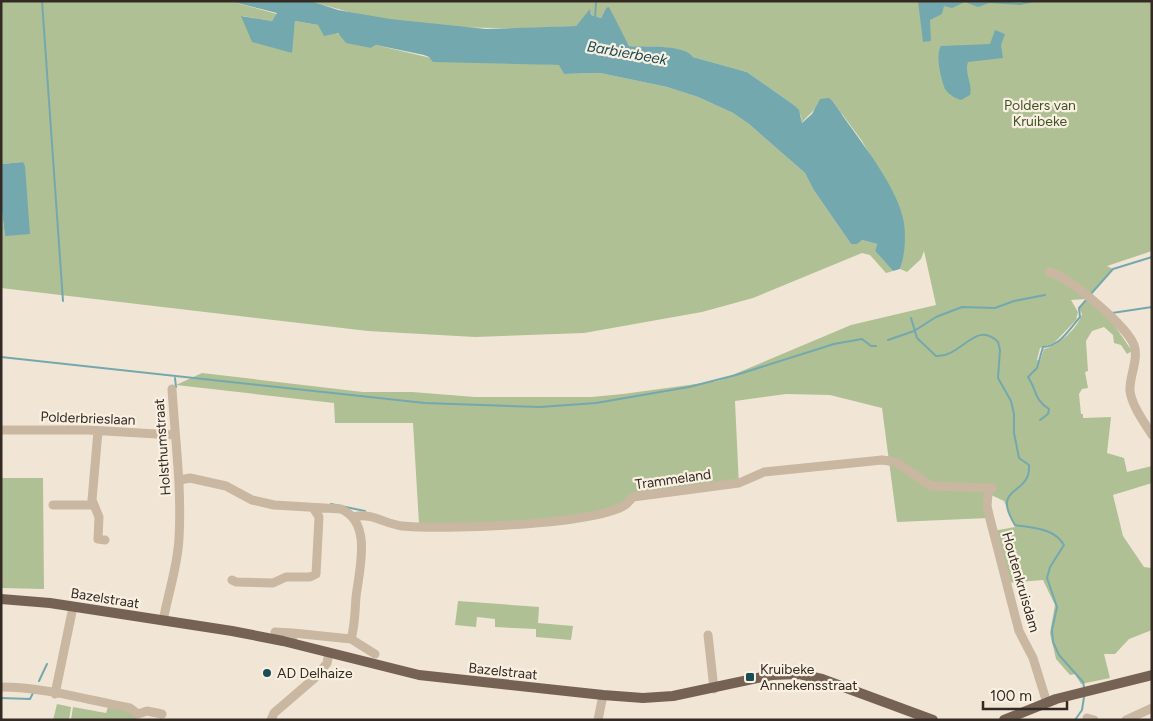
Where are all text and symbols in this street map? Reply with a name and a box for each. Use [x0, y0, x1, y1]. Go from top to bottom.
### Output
water label: Barbierbeek [585, 37, 669, 69]
park label: Polders van Kruibeke [1004, 97, 1076, 130]
street label: Holsthumstraat [151, 398, 174, 496]
street label: Polderbrieslaan [40, 408, 136, 429]
street label: Trammeland [634, 466, 712, 493]
street label: Houtenkruisdam [998, 530, 1043, 634]
street label: Bazelstraat [69, 585, 141, 612]
street label: Bazelstraat [468, 659, 538, 684]
place label: Kruibeke Annekensstraat [760, 661, 857, 694]
place label: AD Delhaize [277, 665, 353, 682]
marker: AD Delhaize [261, 667, 273, 679]
marker: Kruibeke Annekensstraat [744, 671, 756, 683]
scale bar [983, 678, 1067, 710]
text: 100 m [990, 687, 1032, 705]

